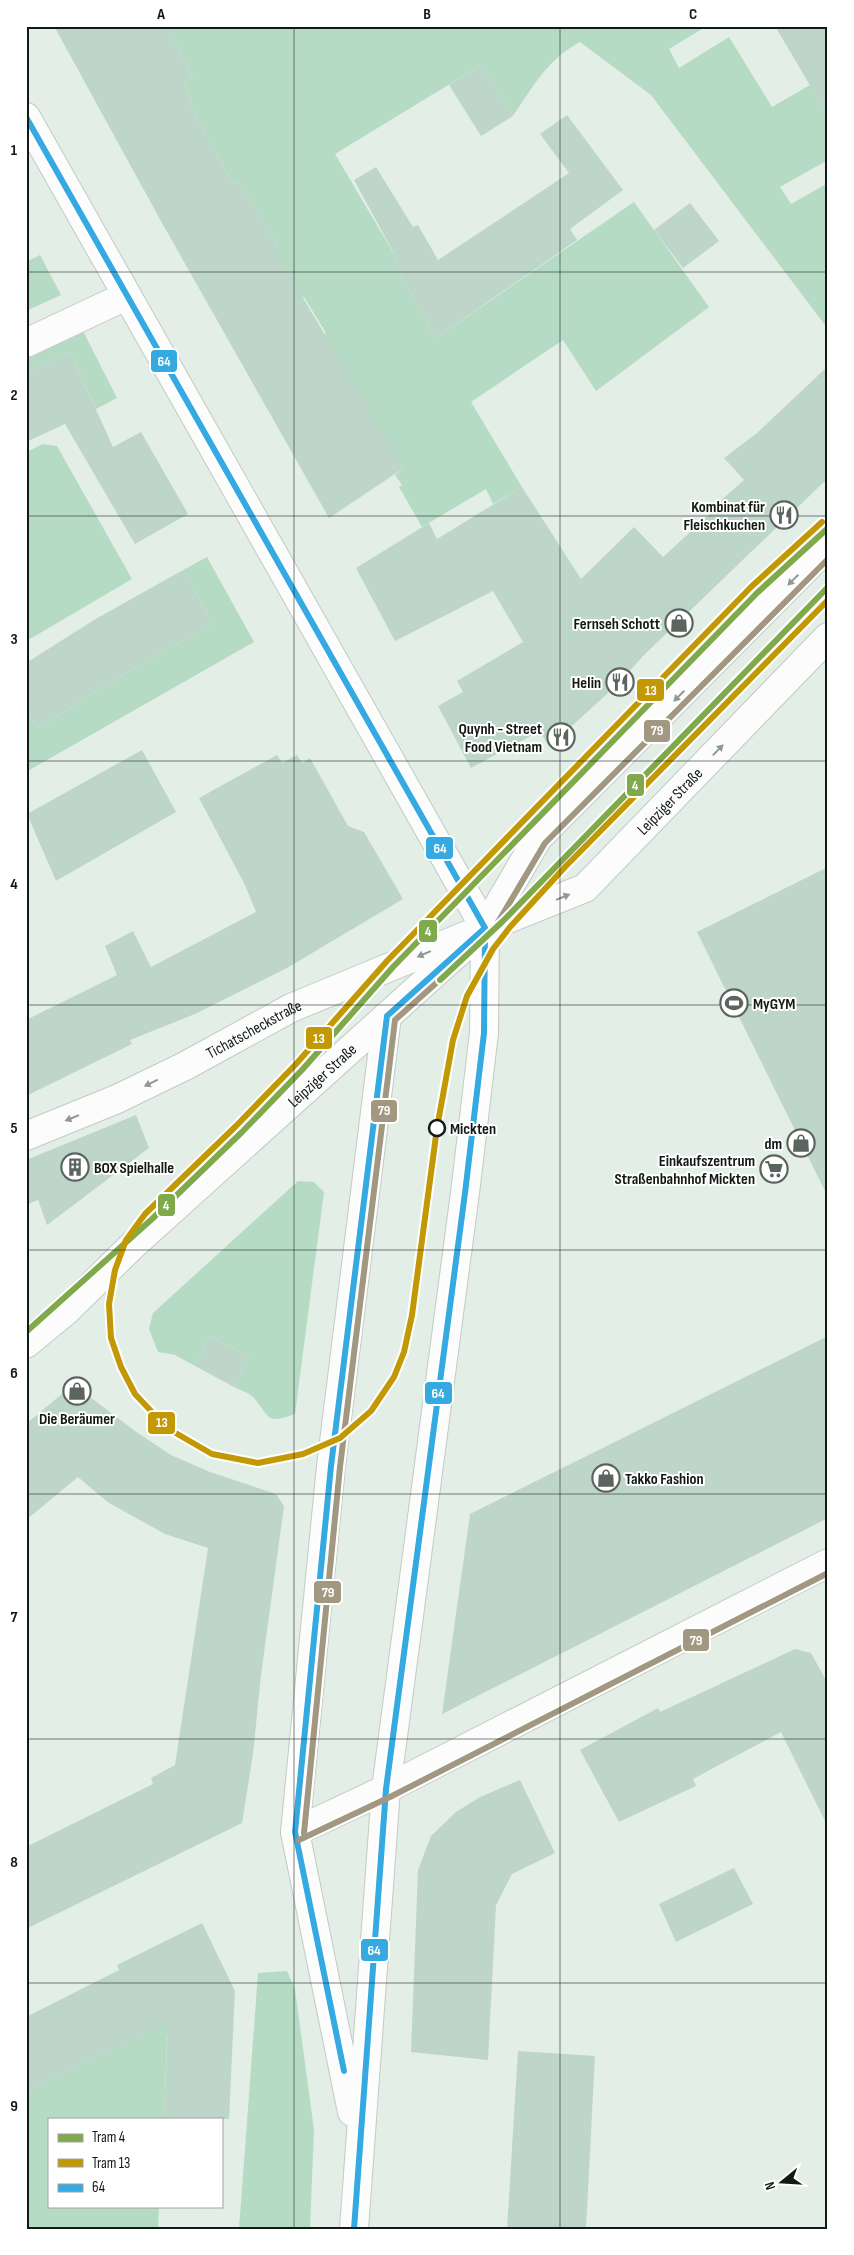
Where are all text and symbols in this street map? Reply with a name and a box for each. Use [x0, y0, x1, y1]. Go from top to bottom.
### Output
text: A [156, 5, 165, 24]
text: B [423, 5, 431, 24]
text: C [689, 5, 697, 24]
text: 1 [11, 141, 18, 160]
line badge: 64 [150, 349, 178, 373]
text: 64 [157, 353, 171, 370]
text: 2 [10, 386, 18, 405]
place label: Kombinat für Fleischkuchen [684, 498, 765, 535]
restaurant icon: Kombinat für Fleischkuchen [769, 500, 799, 530]
one-way arrow [788, 574, 800, 586]
shop icon: Fernseh Schott [664, 608, 694, 638]
place label: Fernseh Schott [574, 615, 660, 634]
text: 3 [10, 630, 18, 649]
restaurant icon: Helin [605, 667, 635, 697]
place label: Helin [572, 674, 601, 693]
line badge: 13 [636, 678, 665, 702]
text: 13 [645, 682, 657, 699]
one-way arrow [673, 689, 685, 701]
line badge: 79 [643, 719, 671, 743]
place label: Quynh - Street Food Vietnam [458, 720, 542, 757]
restaurant icon: Quynh - Street Food Vietnam [546, 722, 576, 752]
text: 79 [651, 722, 664, 739]
one-way arrow [712, 745, 724, 757]
street label: Leipziger Straße [634, 764, 707, 839]
line badge: 4 [626, 773, 645, 797]
text: 4 [632, 777, 639, 794]
line badge: 64 [425, 836, 454, 860]
text: 64 [433, 840, 447, 857]
text: 4 [10, 875, 18, 894]
one-way arrow [556, 893, 571, 901]
line badge: 4 [418, 919, 438, 943]
text: 4 [425, 923, 432, 940]
one-way arrow [417, 950, 431, 958]
sports icon: MyGYM [719, 988, 749, 1018]
place label: MyGYM [753, 995, 795, 1014]
street label: Tichatscheckstraße [203, 997, 305, 1064]
line badge: 13 [305, 1026, 333, 1050]
text: 13 [313, 1030, 325, 1047]
street label: Leipziger Straße [285, 1040, 361, 1112]
one-way arrow [144, 1079, 158, 1087]
line badge: 79 [370, 1099, 398, 1123]
text: 79 [378, 1102, 391, 1119]
one-way arrow [65, 1114, 79, 1122]
text: 5 [10, 1119, 18, 1138]
marker: Mickten [428, 1119, 446, 1137]
place label: Mickten [450, 1120, 496, 1139]
shop icon: dm [786, 1128, 816, 1158]
place label: dm [764, 1135, 782, 1154]
building icon: BOX Spielhalle [60, 1152, 90, 1182]
place label: Einkaufszentrum Straßenbahnhof Mickten [615, 1152, 755, 1189]
supermarket icon: Einkaufszentrum Straßenbahnhof Mickten [759, 1154, 789, 1184]
place label: BOX Spielhalle [94, 1159, 174, 1178]
line badge: 4 [157, 1193, 176, 1217]
text: 4 [163, 1197, 170, 1214]
text: 6 [10, 1364, 18, 1383]
shop icon: Die Beräumer [62, 1376, 92, 1406]
line badge: 64 [424, 1381, 453, 1405]
text: 64 [431, 1385, 445, 1402]
place label: Die Beräumer [39, 1410, 115, 1429]
line badge: 13 [147, 1411, 176, 1435]
text: 13 [156, 1414, 168, 1431]
shop icon: Takko Fashion [591, 1463, 621, 1493]
place label: Takko Fashion [625, 1470, 704, 1489]
line badge: 79 [313, 1580, 342, 1604]
text: 79 [322, 1584, 335, 1601]
text: 7 [11, 1608, 18, 1627]
line badge: 79 [682, 1628, 710, 1652]
text: 79 [690, 1632, 703, 1649]
text: 8 [10, 1853, 18, 1872]
line badge: 64 [360, 1938, 389, 1962]
text: 64 [367, 1942, 381, 1959]
text: 9 [10, 2097, 18, 2116]
legend [48, 2118, 222, 2208]
text: Tram 4 [92, 2128, 125, 2147]
text: Tram 13 [92, 2154, 130, 2173]
north arrow [756, 2158, 806, 2208]
text: 64 [92, 2178, 105, 2197]
text: N [761, 2180, 779, 2192]

